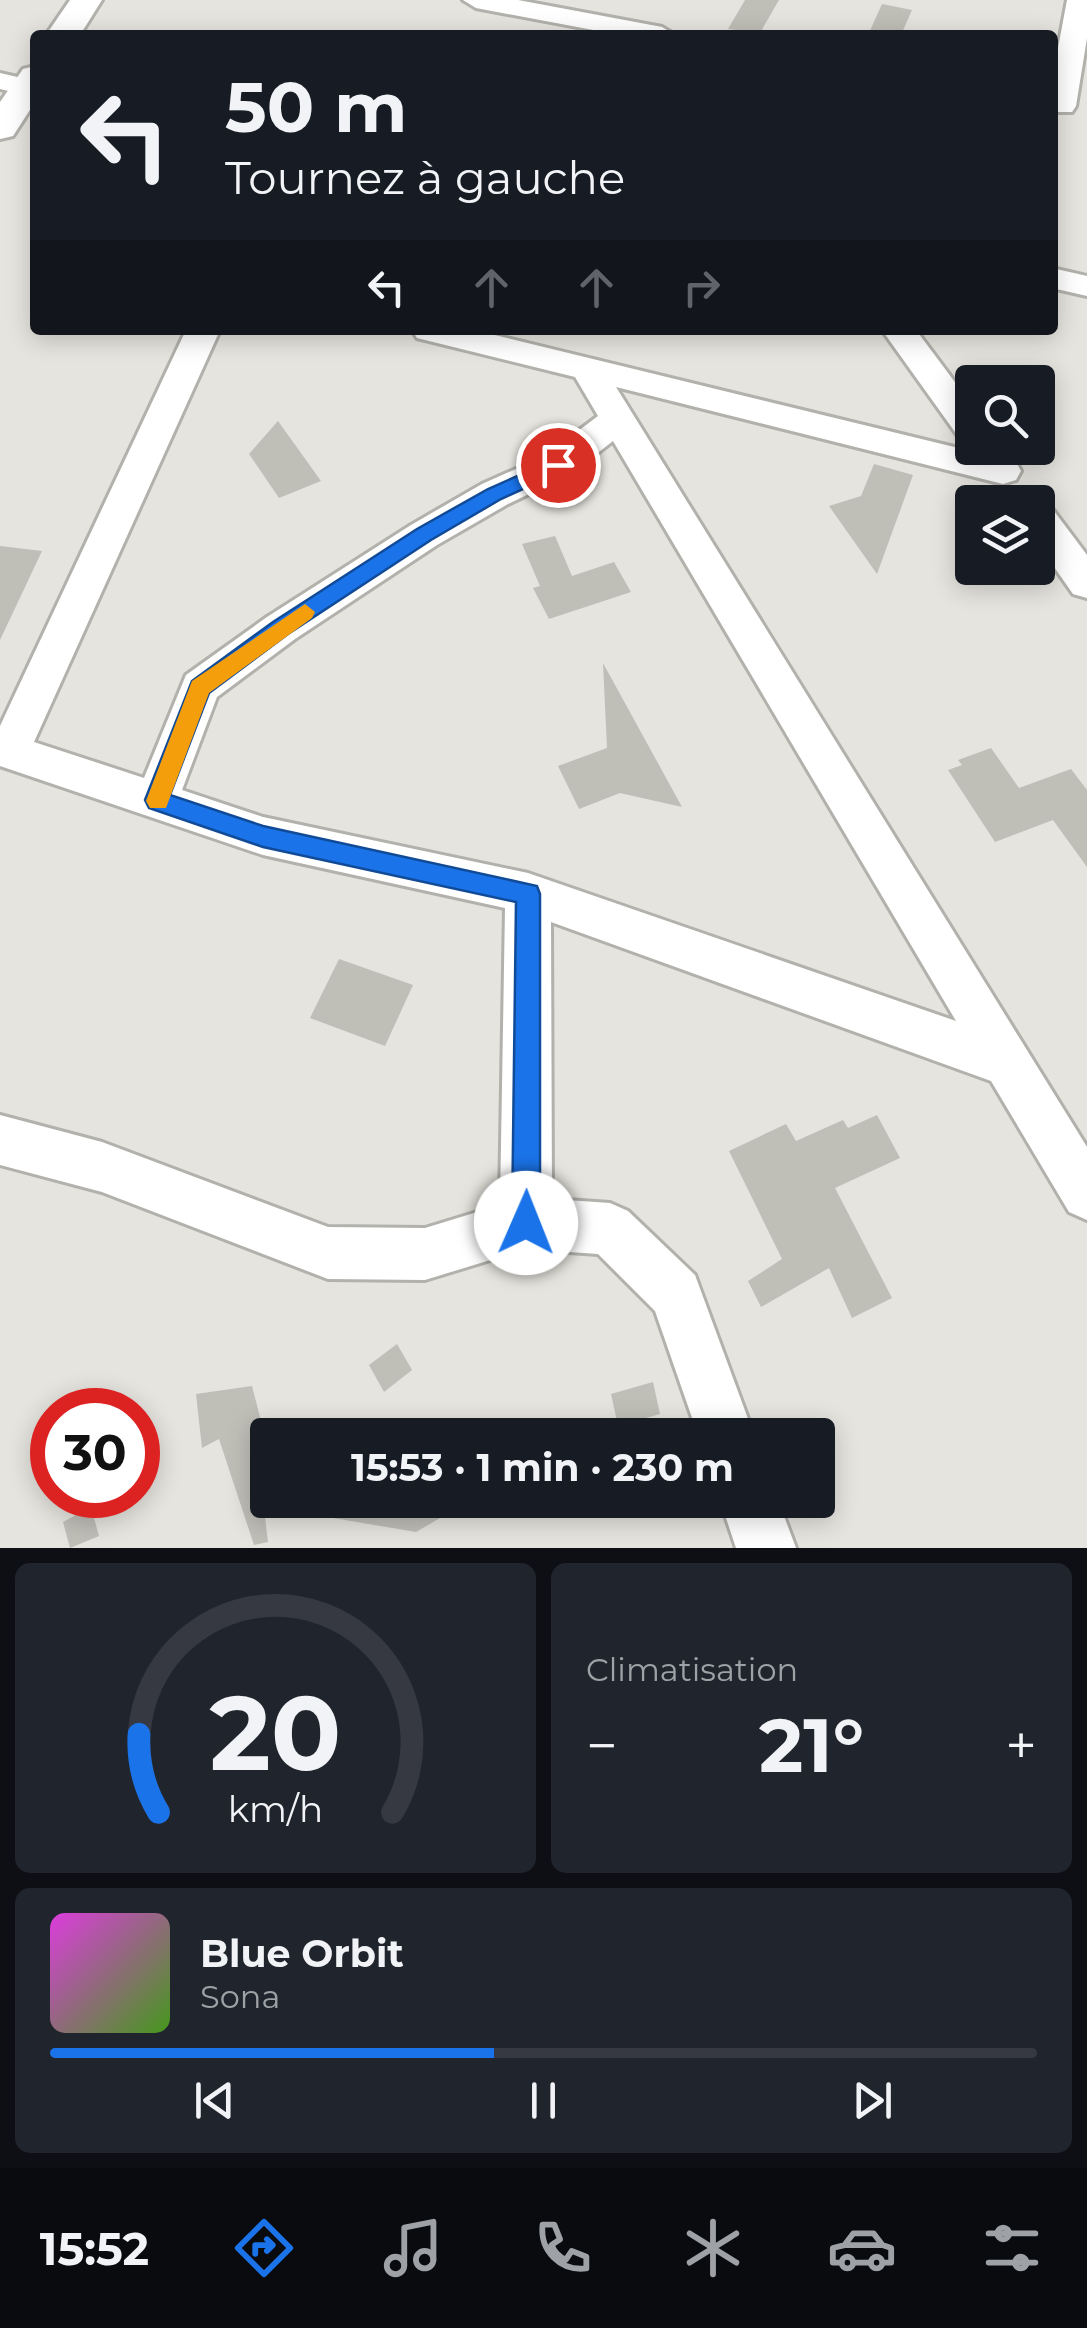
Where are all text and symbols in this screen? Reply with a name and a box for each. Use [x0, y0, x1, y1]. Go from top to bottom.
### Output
text: 50 m [225, 64, 407, 150]
icon: left [60, 70, 190, 200]
text: Tournez à gauche [225, 150, 625, 205]
icon: left [359, 260, 414, 315]
icon: ahead [464, 260, 519, 315]
icon: ahead [569, 260, 624, 315]
icon: right [674, 260, 729, 315]
map controls [955, 365, 1055, 585]
button: search [955, 365, 1055, 465]
pin [516, 423, 601, 508]
icon: arrive [531, 438, 586, 493]
button: layers [955, 485, 1055, 585]
position arrow [474, 1171, 578, 1275]
speed limit sign: 30 [30, 1388, 160, 1518]
text: 15:53 · 1 min · 230 m [351, 1444, 734, 1491]
text: Climatisation [586, 1650, 798, 1689]
text: 20 [210, 1669, 341, 1796]
text: 21° [759, 1699, 864, 1791]
text: − [586, 1712, 618, 1779]
text: + [1005, 1712, 1037, 1779]
text: km/h [228, 1787, 323, 1831]
text: Blue Orbit [200, 1930, 404, 1977]
text: Sona [200, 1977, 280, 2016]
icon: previous [187, 2073, 242, 2128]
icon: pause [516, 2073, 571, 2128]
icon: next [845, 2073, 900, 2128]
icon: directions [229, 2213, 299, 2283]
icon: music [378, 2213, 448, 2283]
icon: phone [528, 2213, 598, 2283]
icon: climate [678, 2213, 748, 2283]
icon: car [827, 2213, 897, 2283]
icon: filters [977, 2213, 1047, 2283]
text: 15:52 [40, 2221, 149, 2276]

